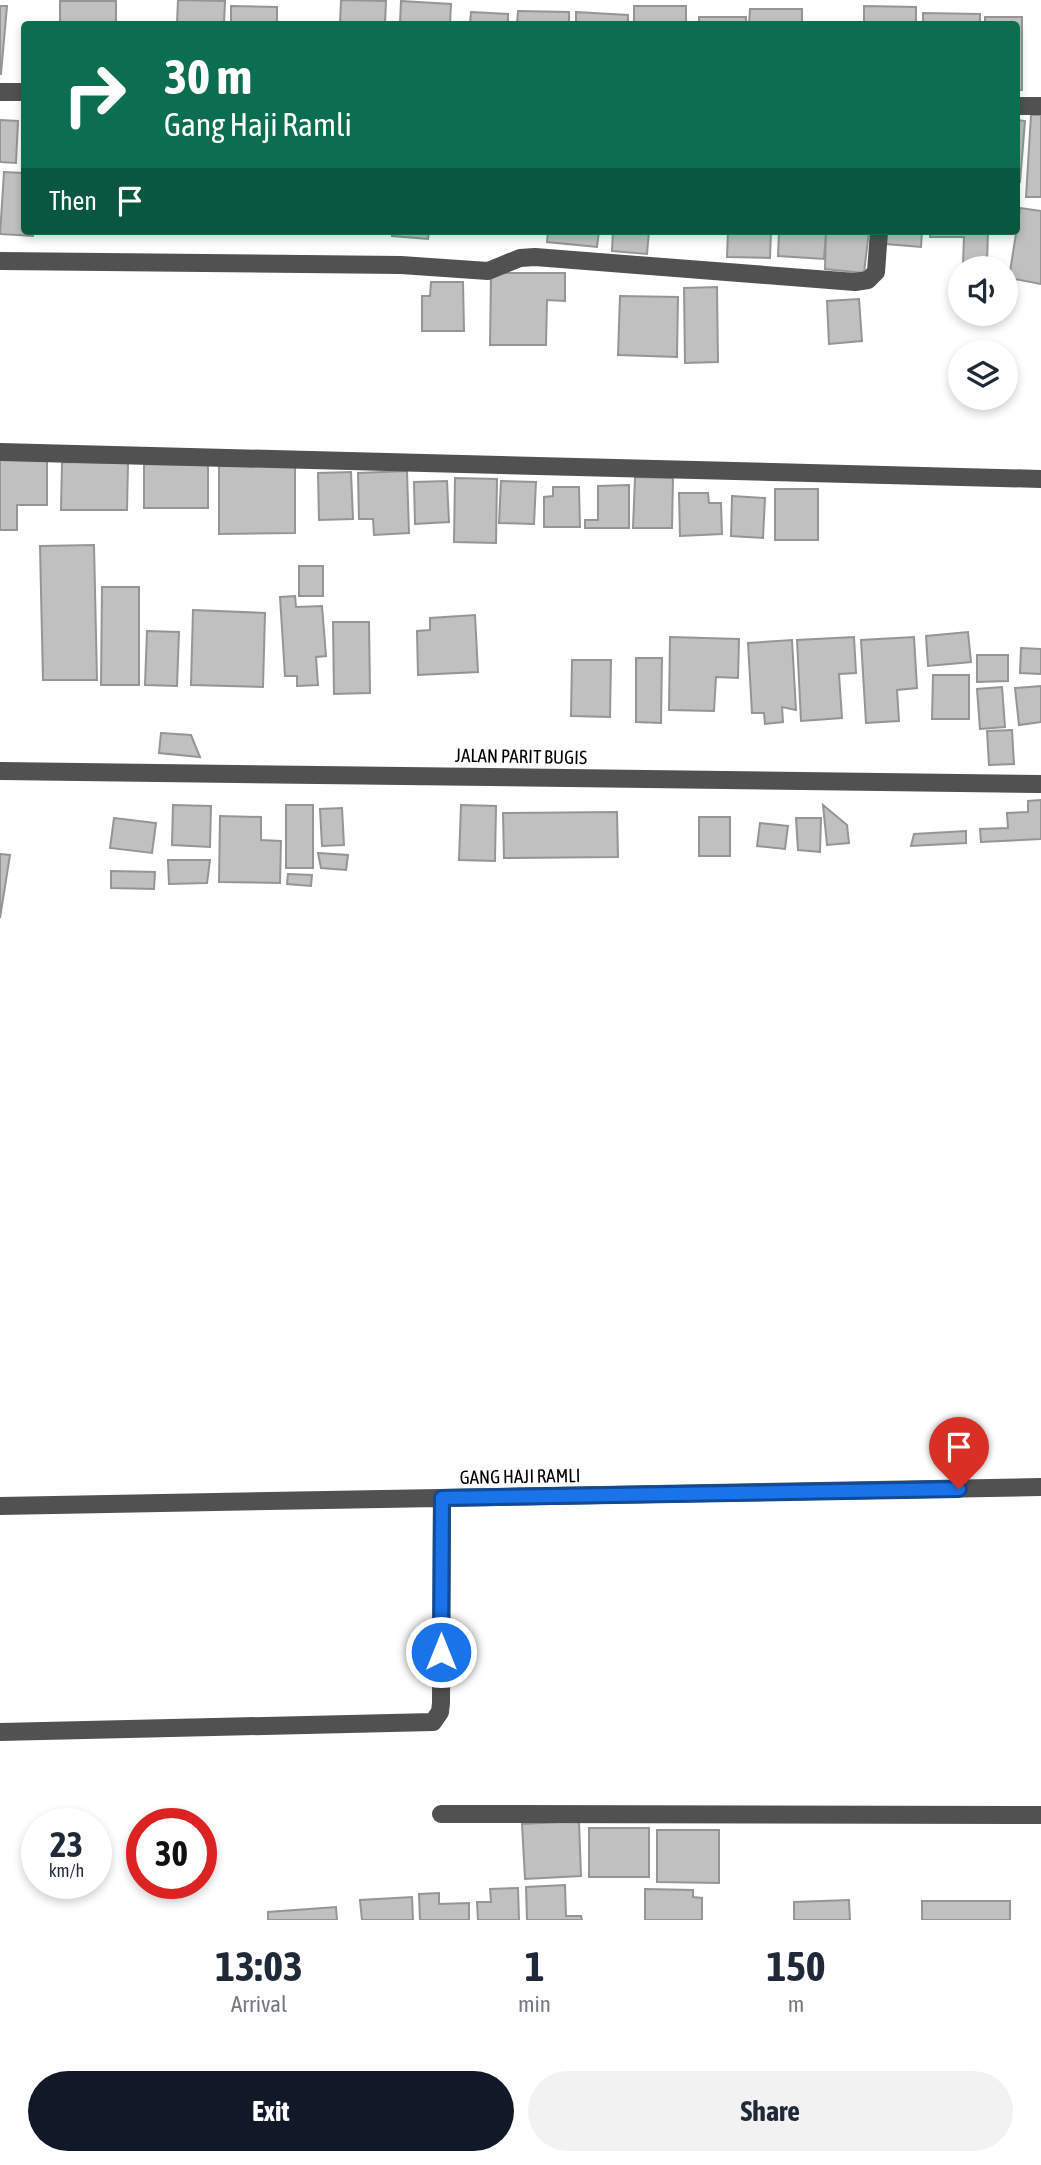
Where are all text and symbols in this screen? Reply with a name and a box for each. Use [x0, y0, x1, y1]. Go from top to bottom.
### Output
text: 30 m [164, 48, 252, 104]
icon: right [49, 49, 140, 140]
text: Gang Haji Ramli [164, 106, 352, 143]
icon: arrive [111, 182, 149, 220]
text: Then [49, 186, 97, 216]
map controls [948, 256, 1018, 410]
button: sound [948, 256, 1018, 326]
button: layers [948, 340, 1018, 410]
street label: JALAN PARIT BUGIS [455, 744, 587, 768]
pin [929, 1417, 989, 1489]
icon: arrive [940, 1428, 978, 1466]
street label: GANG HAJI RAMLI [459, 1464, 581, 1488]
position arrow [404, 1615, 478, 1689]
speed limit sign: 30 [126, 1808, 217, 1899]
text: 23 [50, 1824, 83, 1864]
text: km/h [49, 1860, 84, 1881]
text: 13:03 [215, 1942, 303, 1990]
text: 1 [525, 1942, 544, 1990]
text: 150 [766, 1942, 826, 1990]
text: Arrival [231, 1991, 287, 2017]
text: min [518, 1991, 551, 2017]
text: m [788, 1991, 804, 2017]
button: Exit [28, 2071, 514, 2151]
button: Share [528, 2071, 1013, 2151]

